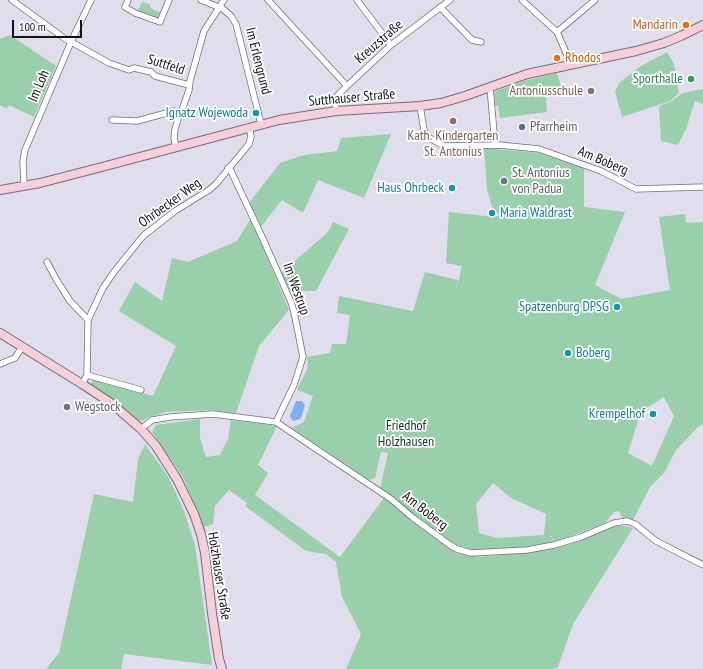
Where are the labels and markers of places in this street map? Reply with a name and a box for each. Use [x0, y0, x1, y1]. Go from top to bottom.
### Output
place label: Mandarin [633, 17, 678, 33]
marker: Mandarin [681, 20, 691, 30]
place label: Rhodos [565, 50, 601, 66]
marker: Rhodos [552, 53, 562, 63]
place label: Sporthalle [633, 71, 683, 87]
marker: Sporthalle [686, 74, 696, 84]
place label: Antoniusschule [509, 83, 583, 99]
marker: Antoniusschule [586, 86, 596, 96]
place label: Ignatz Wojewoda [166, 105, 248, 121]
marker: Ignatz Wojewoda [251, 108, 261, 118]
marker: Kath. Kindergarten St. Antonius [448, 116, 458, 126]
place label: Pfarrheim [530, 119, 577, 135]
marker: Pfarrheim [517, 122, 527, 132]
place label: Kath. Kindergarten St. Antonius [408, 128, 498, 160]
place label: St. Antonius von Padua [512, 165, 570, 198]
marker: St. Antonius von Padua [499, 176, 509, 186]
place label: Haus Ohrbeck [377, 180, 444, 196]
marker: Haus Ohrbeck [447, 183, 457, 193]
place label: Maria Waldrast [500, 205, 572, 221]
marker: Maria Waldrast [487, 208, 497, 218]
place label: Spatzenburg DPSG [519, 299, 609, 315]
marker: Spatzenburg DPSG [612, 302, 622, 312]
place label: Boberg [576, 345, 610, 361]
marker: Boberg [563, 348, 573, 358]
place label: Wegstock [75, 399, 121, 415]
marker: Wegstock [62, 402, 72, 412]
place label: Krempelhof [589, 406, 645, 422]
marker: Krempelhof [648, 409, 658, 419]

